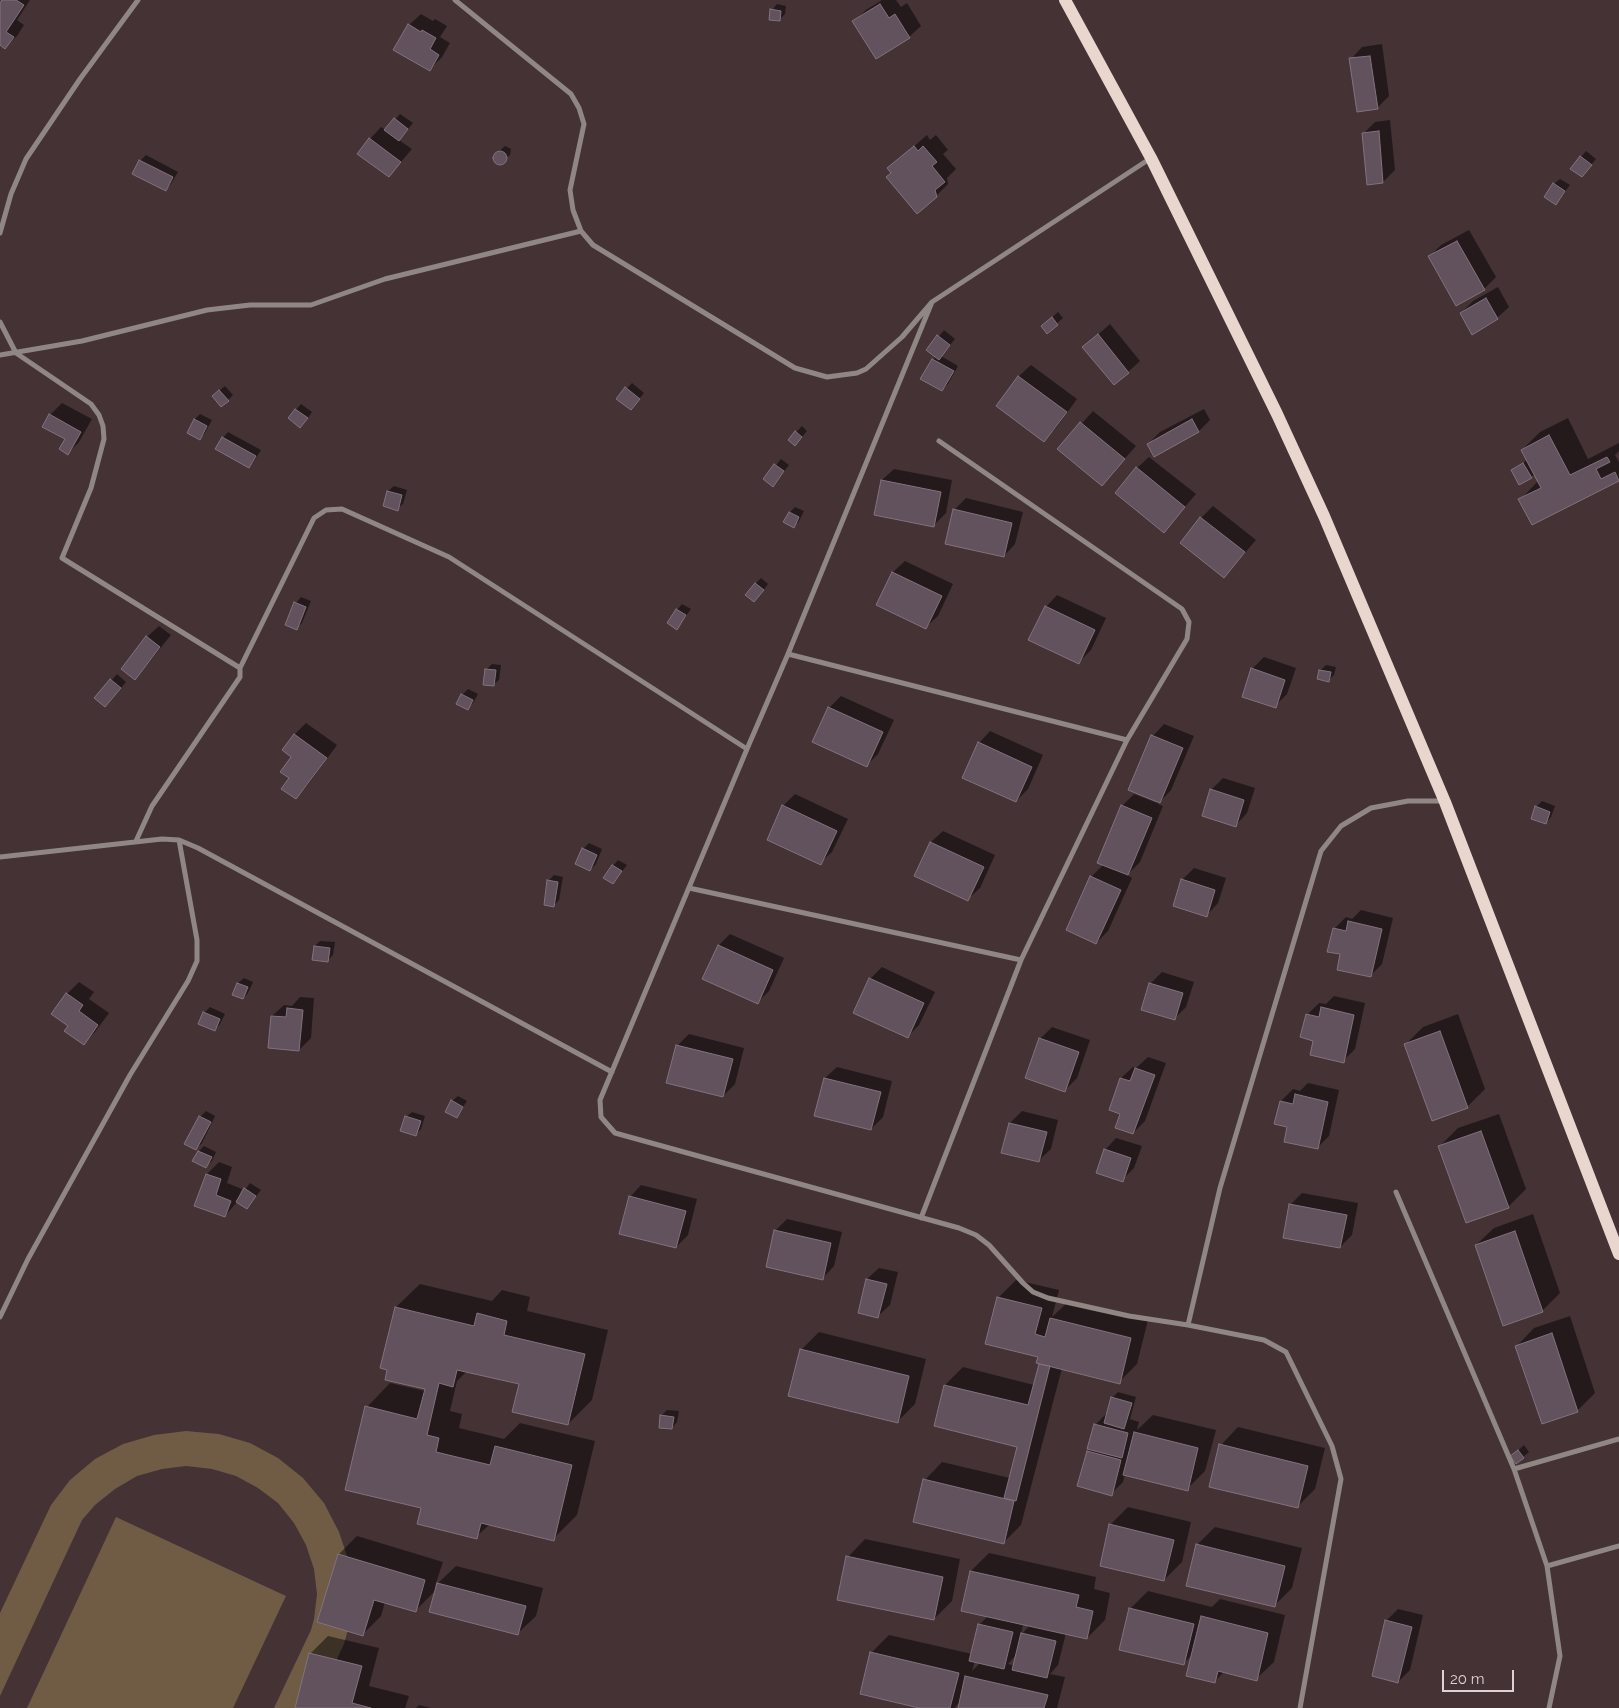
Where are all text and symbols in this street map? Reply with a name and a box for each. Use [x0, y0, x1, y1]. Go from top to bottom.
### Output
scale bar [1444, 1660, 1516, 1692]
text: 20 m [1450, 1670, 1485, 1688]

